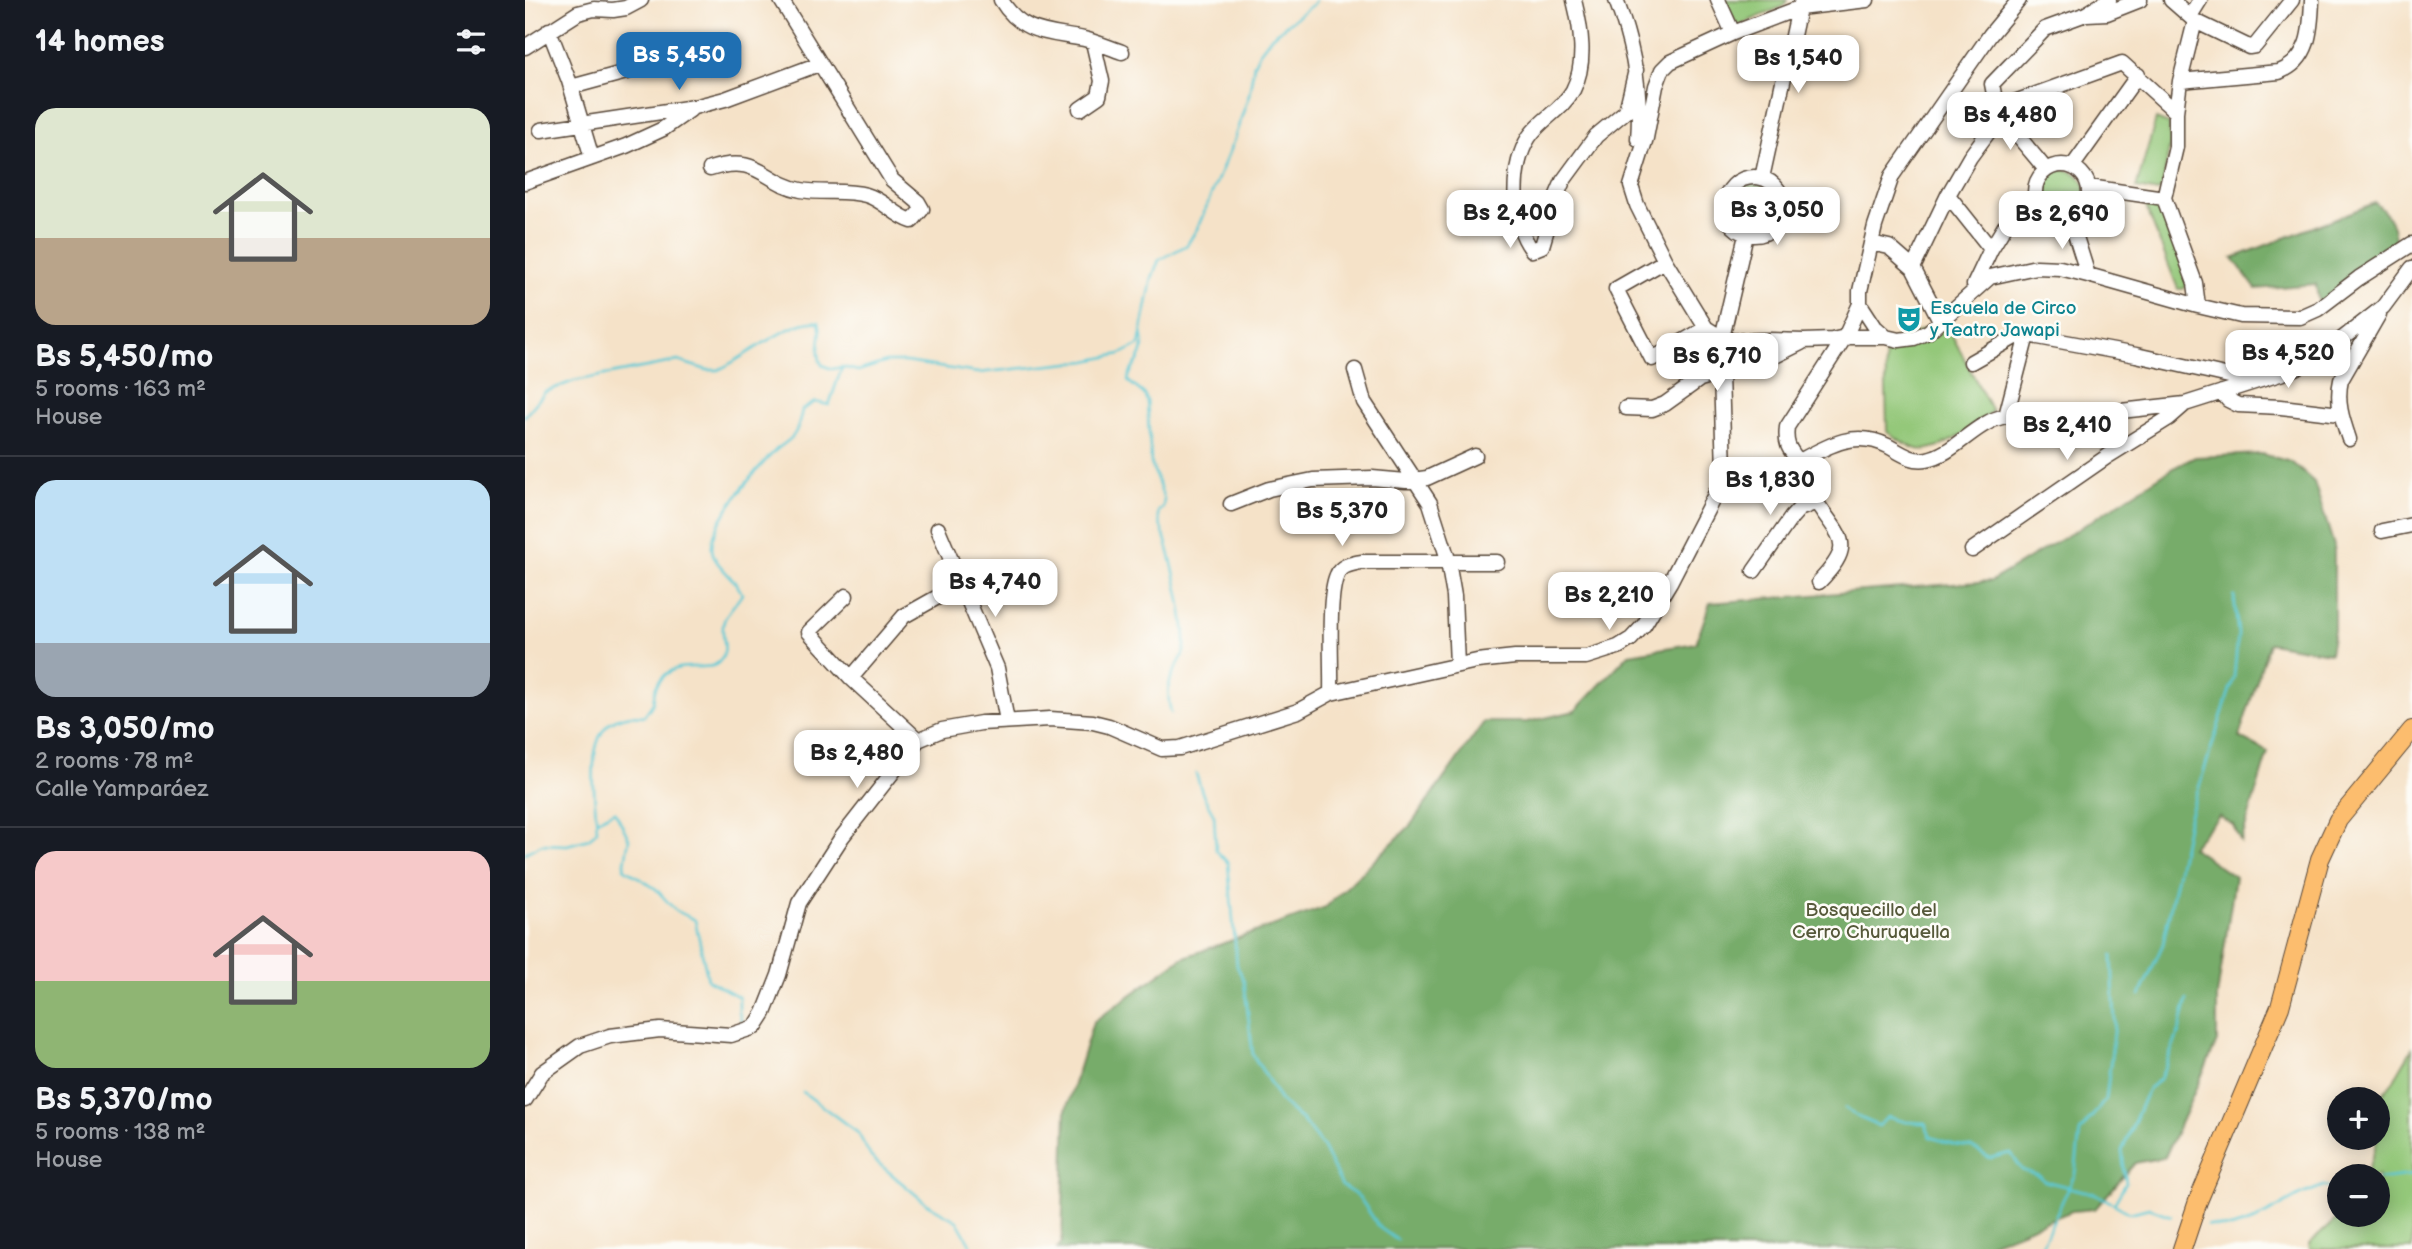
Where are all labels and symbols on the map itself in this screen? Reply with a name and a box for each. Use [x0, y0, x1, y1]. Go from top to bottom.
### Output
pin: Bs 5,450 [607, 32, 751, 92]
pin: Bs 1,540 [1726, 36, 1870, 95]
pin: Bs 4,480 [1938, 92, 2082, 152]
pin: Bs 3,050 [1705, 188, 1849, 247]
pin: Bs 2,400 [1438, 190, 1582, 250]
pin: Bs 2,690 [1990, 191, 2134, 251]
place label: Escuela de Circo y Teatro Jawapi [1929, 297, 2077, 342]
theatre icon: Escuela de Circo y Teatro Jawapi [1894, 304, 1924, 334]
pin: Bs 4,520 [2216, 330, 2360, 390]
pin: Bs 6,710 [1645, 334, 1789, 393]
pin: Bs 2,410 [1995, 402, 2139, 462]
pin: Bs 1,830 [1698, 458, 1842, 517]
pin: Bs 5,370 [1270, 489, 1414, 548]
pin: Bs 4,740 [923, 560, 1067, 619]
pin: Bs 2,210 [1537, 572, 1681, 632]
pin: Bs 2,480 [785, 730, 929, 790]
park label: Bosquecillo del Cerro Churuquella [1792, 899, 1950, 944]

